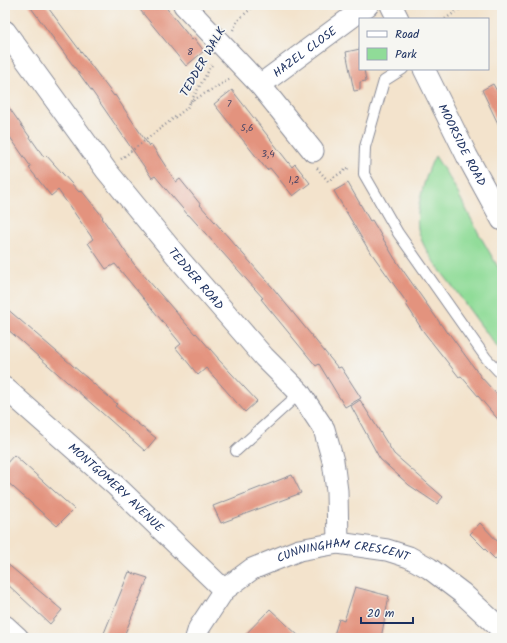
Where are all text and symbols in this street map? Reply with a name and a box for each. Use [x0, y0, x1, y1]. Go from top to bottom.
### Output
legend [359, 18, 489, 70]
street label: HAZEL CLOSE [269, 21, 342, 82]
street label: TEDDER WALK [175, 23, 231, 101]
text: Road [395, 25, 420, 44]
house number: 8 [187, 44, 194, 60]
text: Park [395, 45, 417, 64]
house number: 7 [227, 96, 232, 112]
street label: MOORSIDE ROAD [433, 101, 491, 190]
house number: 5,6 [240, 120, 254, 136]
house number: 3,4 [261, 146, 275, 162]
house number: 1,2 [288, 172, 300, 188]
street label: TEDDER ROAD [164, 243, 229, 314]
street label: MONTGOMERY AVENUE [64, 438, 169, 537]
text: CUNNINGHAM CRESCENT [274, 533, 413, 568]
street label: CUNNINGHAM CRESCENT [275, 554, 411, 568]
scale bar [361, 599, 413, 625]
text: 20 m [367, 604, 395, 623]

